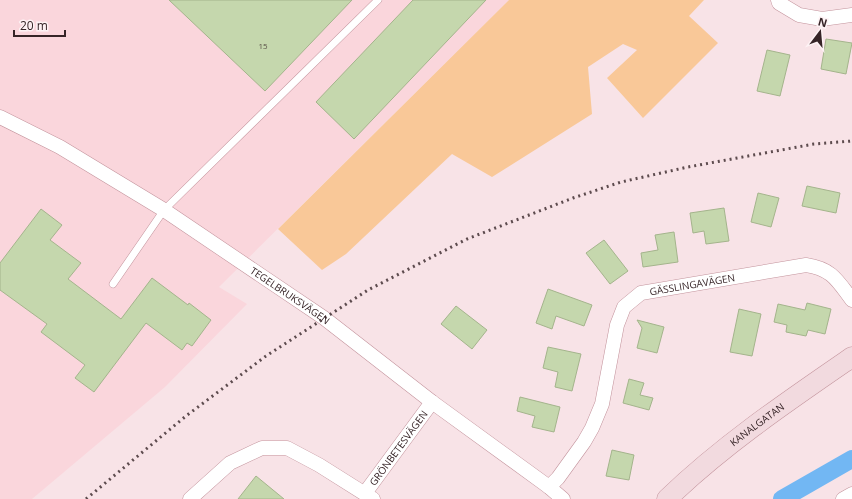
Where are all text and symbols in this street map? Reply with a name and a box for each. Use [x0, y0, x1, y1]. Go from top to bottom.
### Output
scale bar [14, 12, 65, 38]
north arrow [800, 12, 840, 52]
text: N [817, 13, 829, 30]
text: 20 m [20, 17, 48, 34]
house number: 15 [258, 40, 268, 51]
street label: TEGELBRUKSVÄGEN [248, 263, 333, 327]
street label: GÄSSLINGAVÄGEN [648, 270, 736, 298]
street label: KANALGATAN [727, 399, 787, 449]
street label: GRÖNBETESVÄGEN [366, 408, 431, 488]

